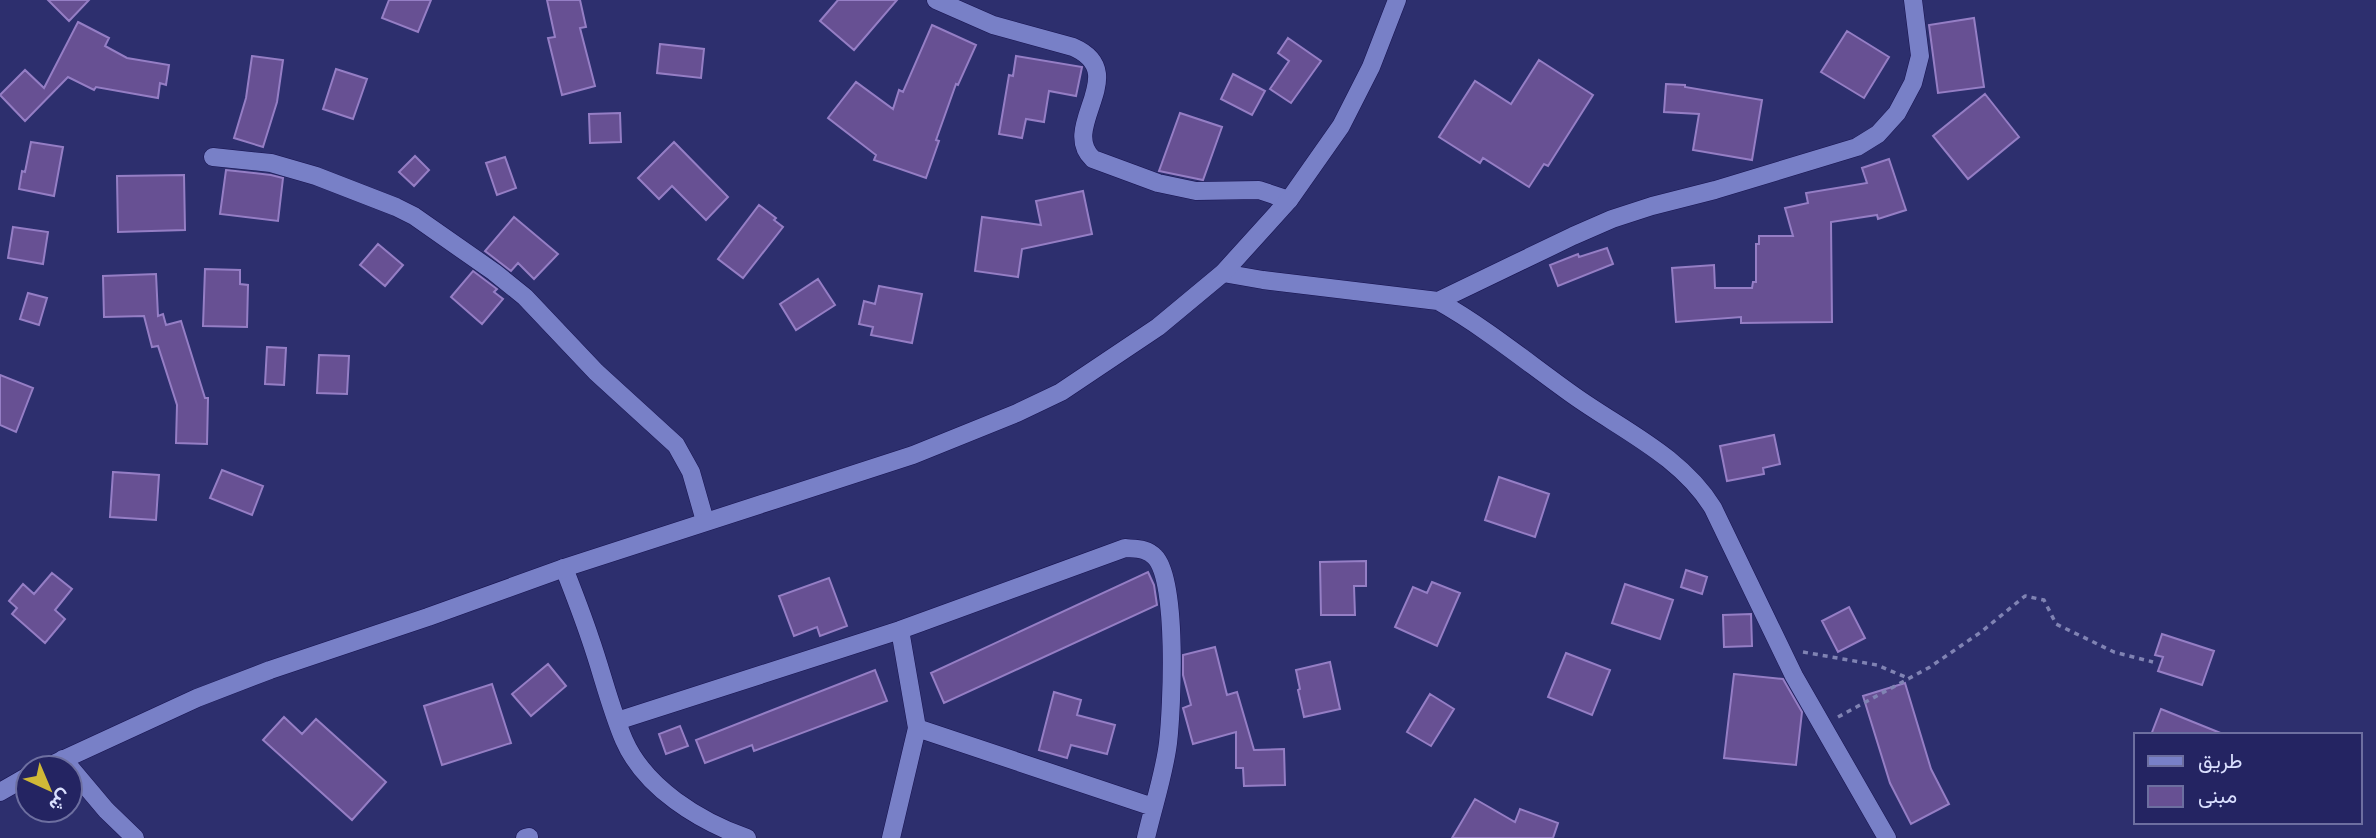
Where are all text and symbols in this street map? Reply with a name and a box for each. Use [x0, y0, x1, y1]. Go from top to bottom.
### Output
legend [2134, 733, 2362, 824]
text: طريق [2198, 748, 2243, 774]
north arrow [14, 754, 84, 824]
text: مبنى [2198, 783, 2237, 808]
text: ش [44, 785, 77, 817]

